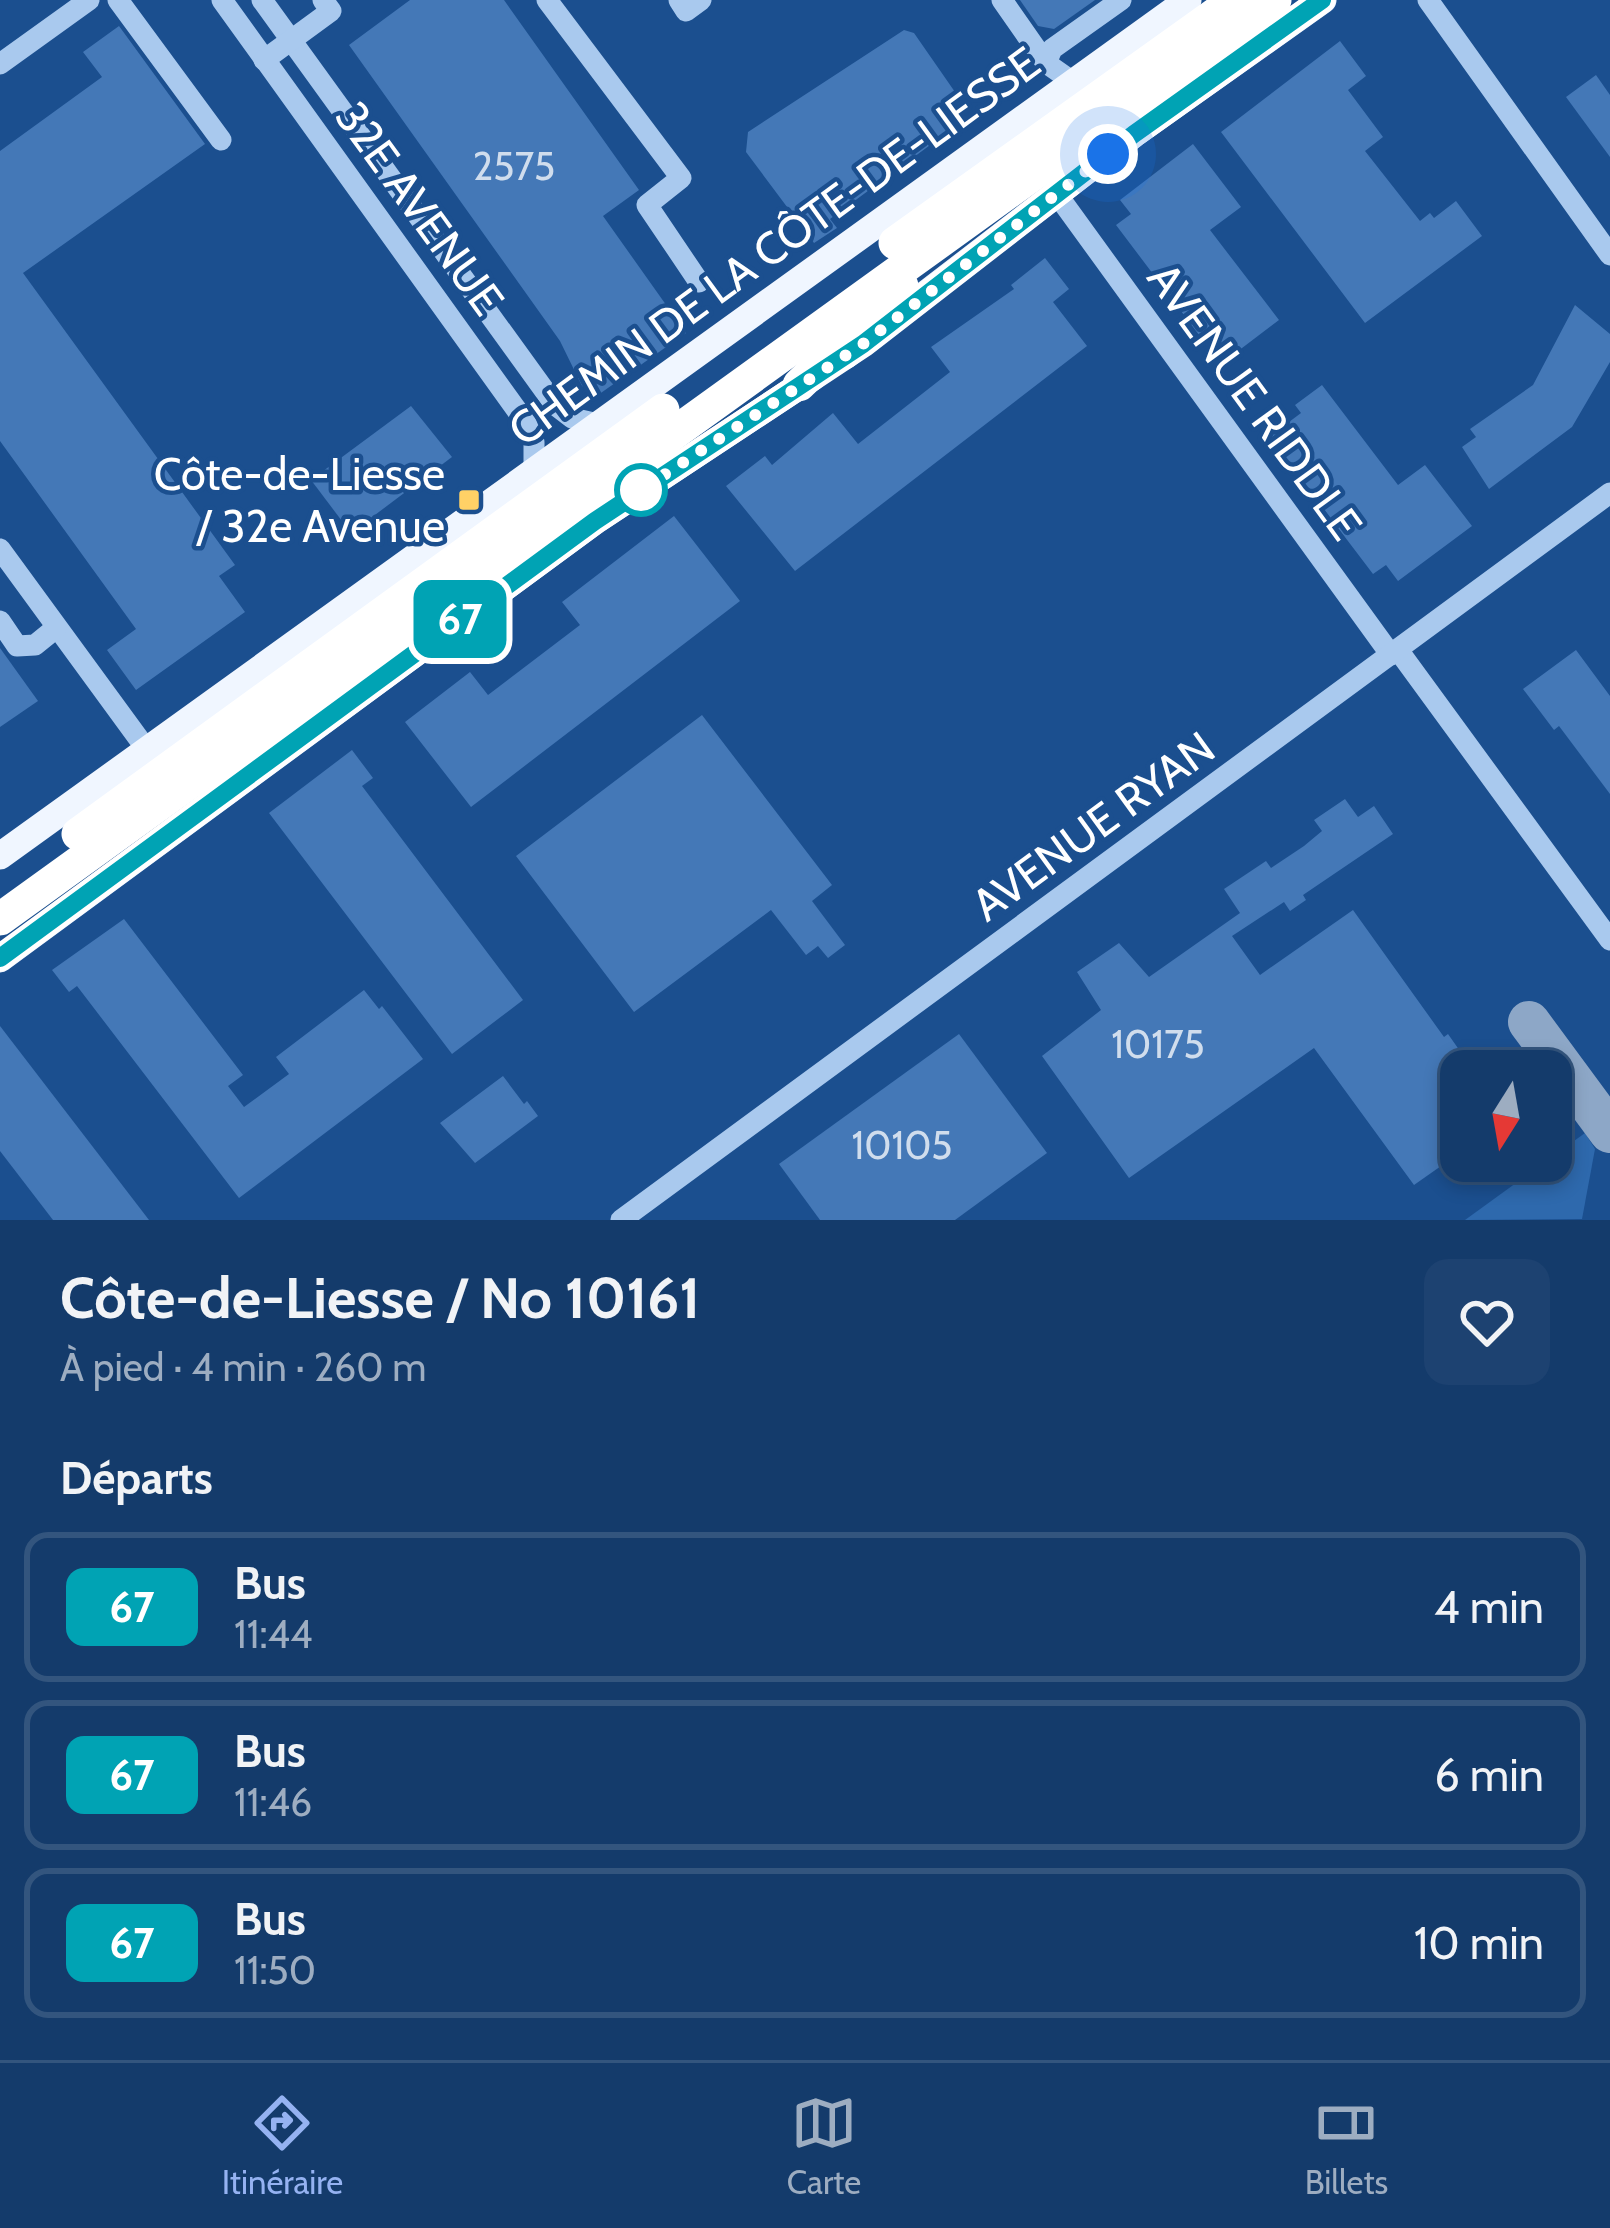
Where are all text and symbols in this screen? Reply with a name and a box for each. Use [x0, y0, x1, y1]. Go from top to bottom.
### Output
street label: CHEMIN DE LA CÔTE-DE-LIESSE [498, 35, 1050, 457]
street label: 32E AVENUE [325, 91, 515, 325]
your location [1078, 124, 1138, 184]
house number: 2575 [473, 142, 555, 190]
street label: AVENUE RIDDLE [1137, 252, 1373, 550]
place label: Côte-de-Liesse / 32e Avenue [154, 447, 445, 553]
unlabelled marker [616, 465, 666, 515]
marker: Côte-de-Liesse / 32e Avenue [456, 487, 482, 513]
line badge: 67 [406, 580, 514, 658]
text: 67 [437, 593, 483, 645]
street label: AVENUE RYAN [961, 720, 1225, 932]
house number: 10175 [1111, 1020, 1205, 1068]
north arrow [1440, 1050, 1572, 1182]
map controls [1440, 1050, 1572, 1182]
house number: 10105 [852, 1121, 952, 1169]
button: heart [1424, 1259, 1550, 1385]
text: Côte-de-Liesse / No 10161 [60, 1263, 700, 1332]
text: À pied · 4 min · 260 m [60, 1343, 426, 1391]
text: Départs [60, 1451, 213, 1505]
text: Bus [234, 1556, 306, 1610]
text: 4 min [1434, 1580, 1544, 1634]
text: 67 [109, 1581, 155, 1633]
text: 11:44 [234, 1610, 313, 1658]
text: Bus [234, 1724, 306, 1778]
text: 6 min [1434, 1748, 1544, 1802]
text: 67 [109, 1749, 155, 1801]
text: 11:46 [234, 1778, 312, 1826]
text: Bus [234, 1892, 306, 1946]
text: 10 min [1414, 1916, 1544, 1970]
text: 67 [109, 1917, 155, 1969]
text: 11:50 [234, 1946, 316, 1994]
tab: Itinéraire [222, 2090, 343, 2202]
tab: Carte [787, 2090, 861, 2202]
tab: Billets [1305, 2090, 1388, 2202]

